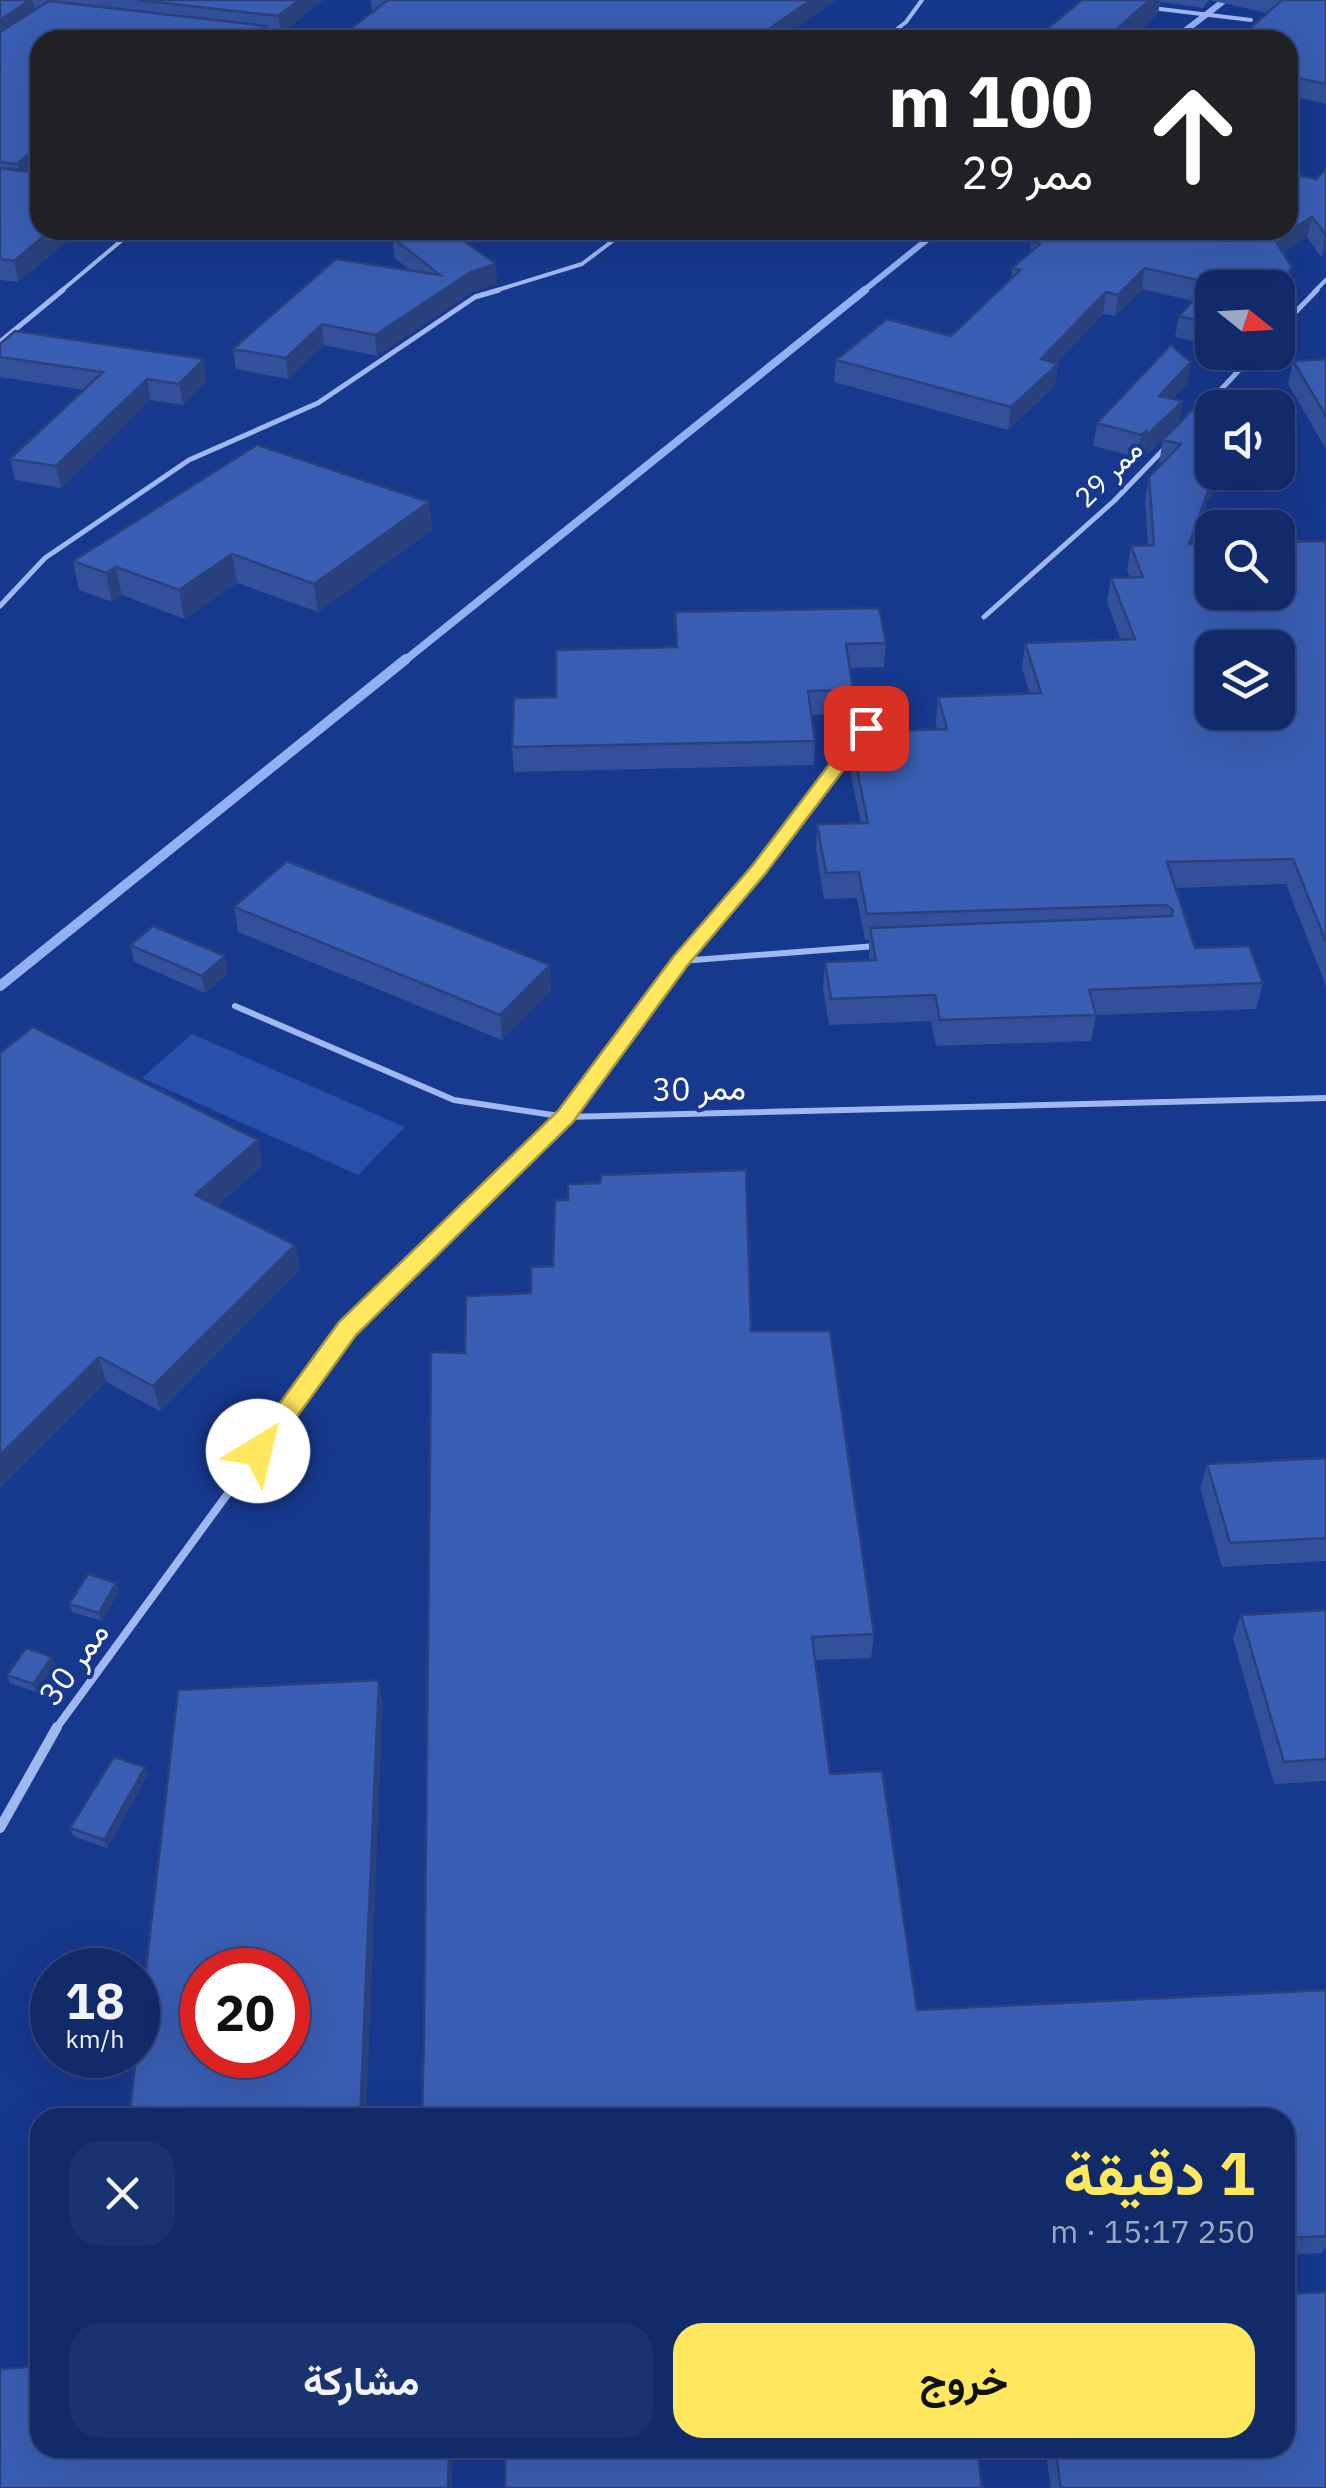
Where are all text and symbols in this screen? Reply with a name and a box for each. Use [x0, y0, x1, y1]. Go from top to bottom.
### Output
text: 100 m [888, 55, 1093, 146]
icon: ahead [1128, 70, 1258, 200]
text: ممر 29 [961, 143, 1093, 201]
north arrow [1195, 270, 1295, 370]
map controls [1195, 270, 1295, 730]
button: sound [1195, 390, 1295, 490]
street label: ممر 29 [1066, 431, 1150, 515]
button: search [1195, 510, 1295, 610]
button: layers [1195, 630, 1295, 730]
pin [824, 686, 909, 771]
icon: arrive [839, 701, 894, 756]
street label: ممر 30 [652, 1066, 746, 1110]
position arrow [206, 1399, 310, 1503]
street label: ممر 30 [28, 1613, 118, 1713]
speed limit sign: 20 [180, 1948, 310, 2078]
text: 18 [65, 1968, 125, 2033]
text: km/h [66, 2022, 124, 2055]
text: 1 دقيقة [1063, 2133, 1255, 2212]
button: close [70, 2141, 175, 2246]
text: 250 m · 15:17 [1050, 2210, 1255, 2252]
button: مشاركة [70, 2323, 653, 2438]
button: خروج [673, 2323, 1255, 2438]

